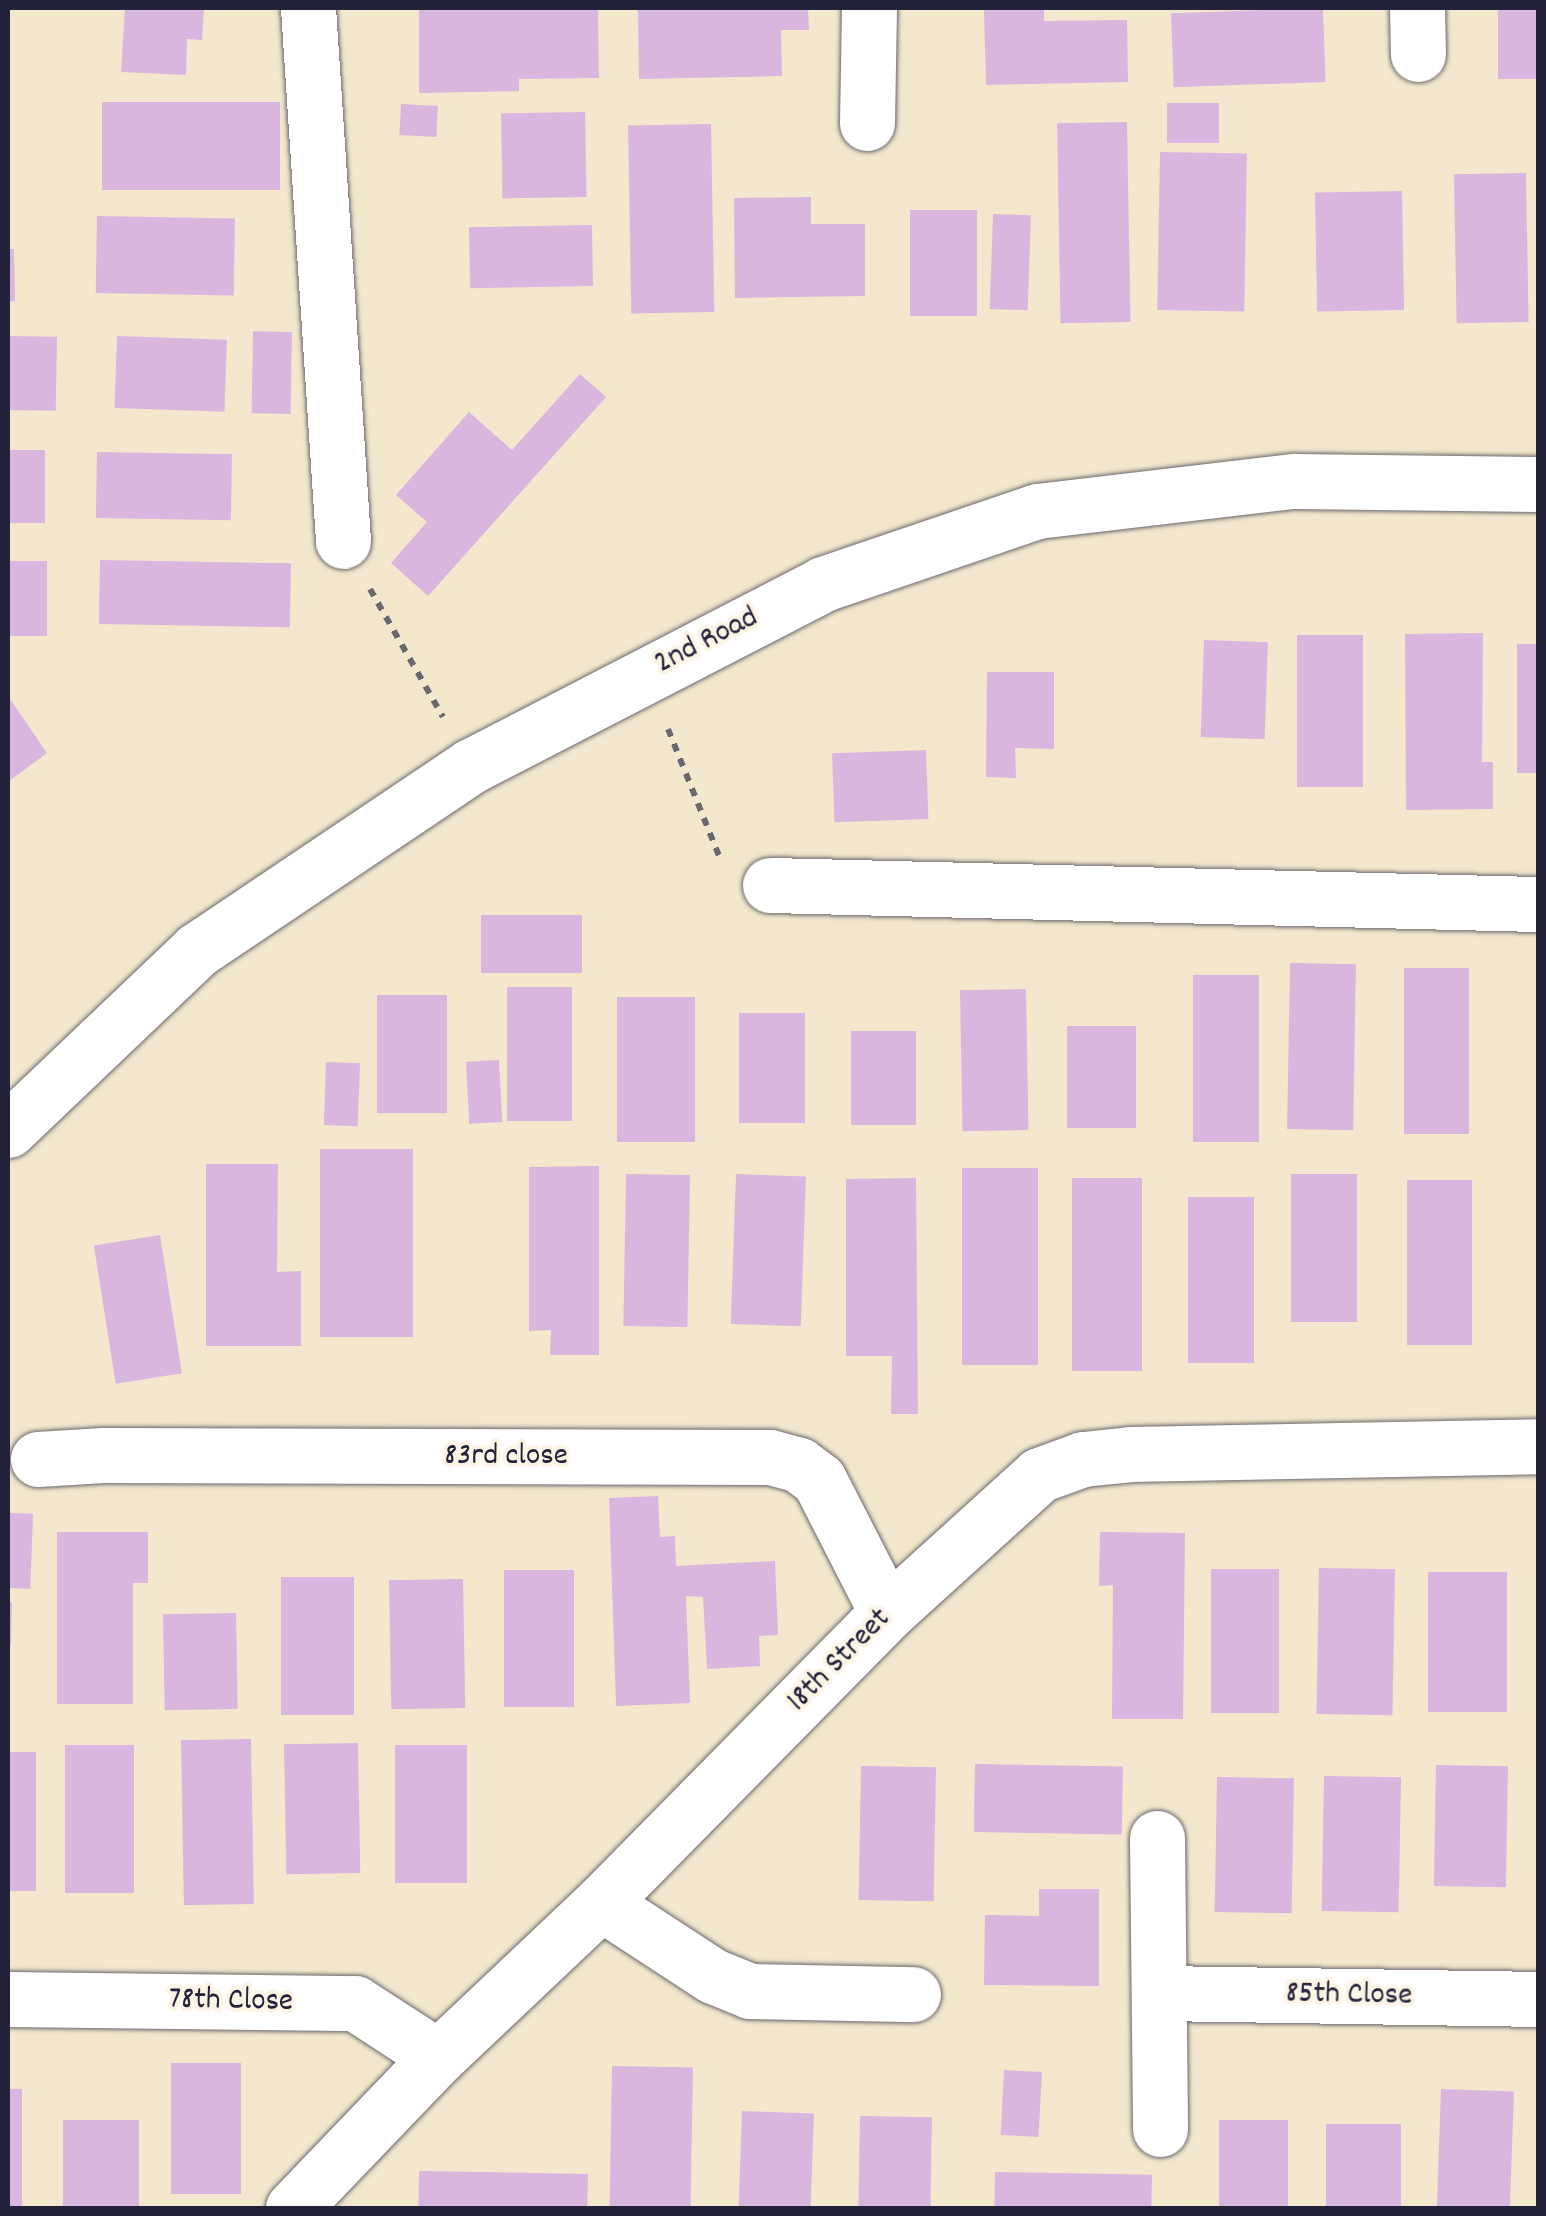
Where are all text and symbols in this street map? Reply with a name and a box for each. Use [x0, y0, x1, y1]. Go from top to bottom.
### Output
street label: 2nd Road [649, 600, 765, 684]
street label: 83rd close [444, 1438, 568, 1476]
street label: 18th Street [780, 1601, 900, 1721]
street label: 85th Close [1285, 1976, 1413, 2016]
street label: 78th Close [169, 1982, 293, 2022]

